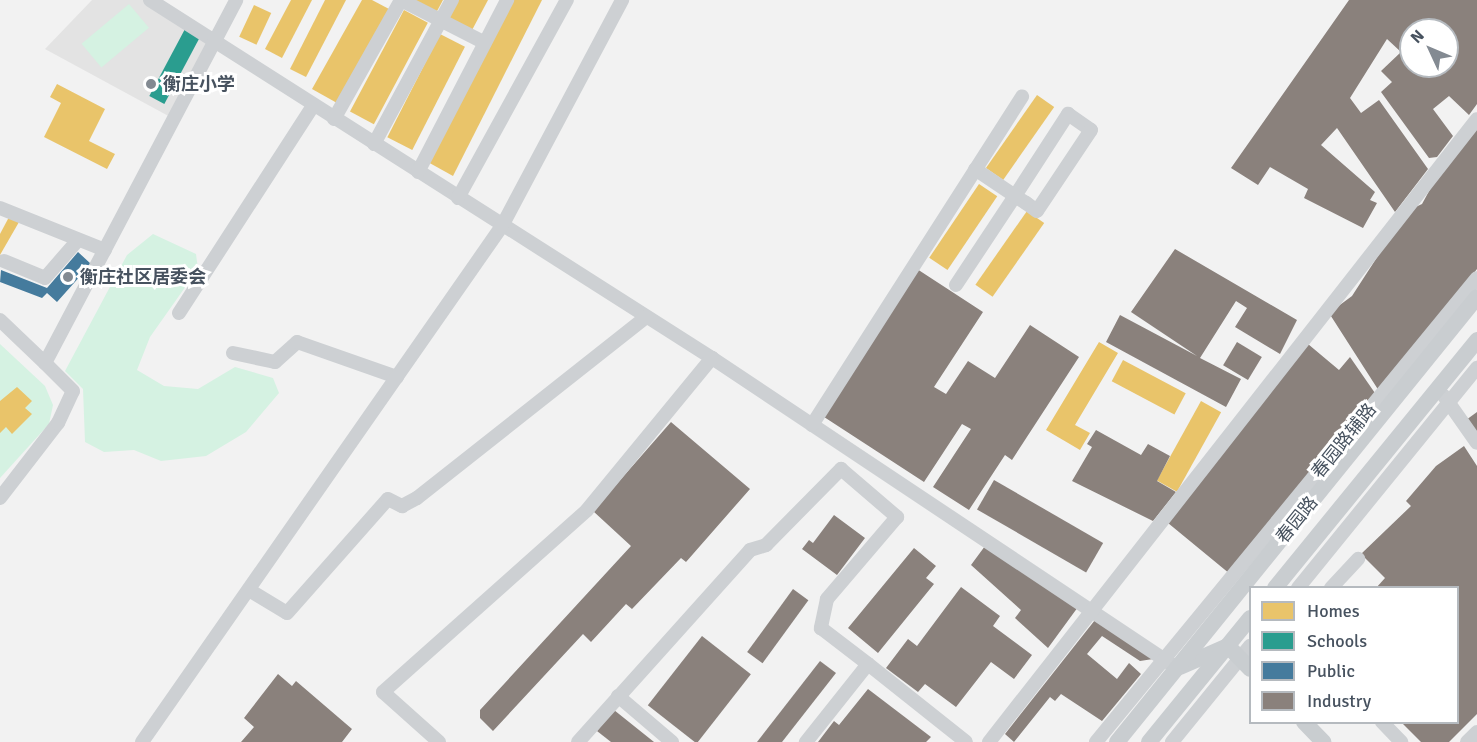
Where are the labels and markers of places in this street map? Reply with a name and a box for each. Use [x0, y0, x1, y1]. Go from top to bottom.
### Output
place label: 衡庄小学 [163, 73, 235, 95]
marker: 衡庄小学 [144, 77, 158, 91]
place label: 衡庄社区居委会 [80, 266, 206, 288]
marker: 衡庄社区居委会 [61, 270, 75, 284]

